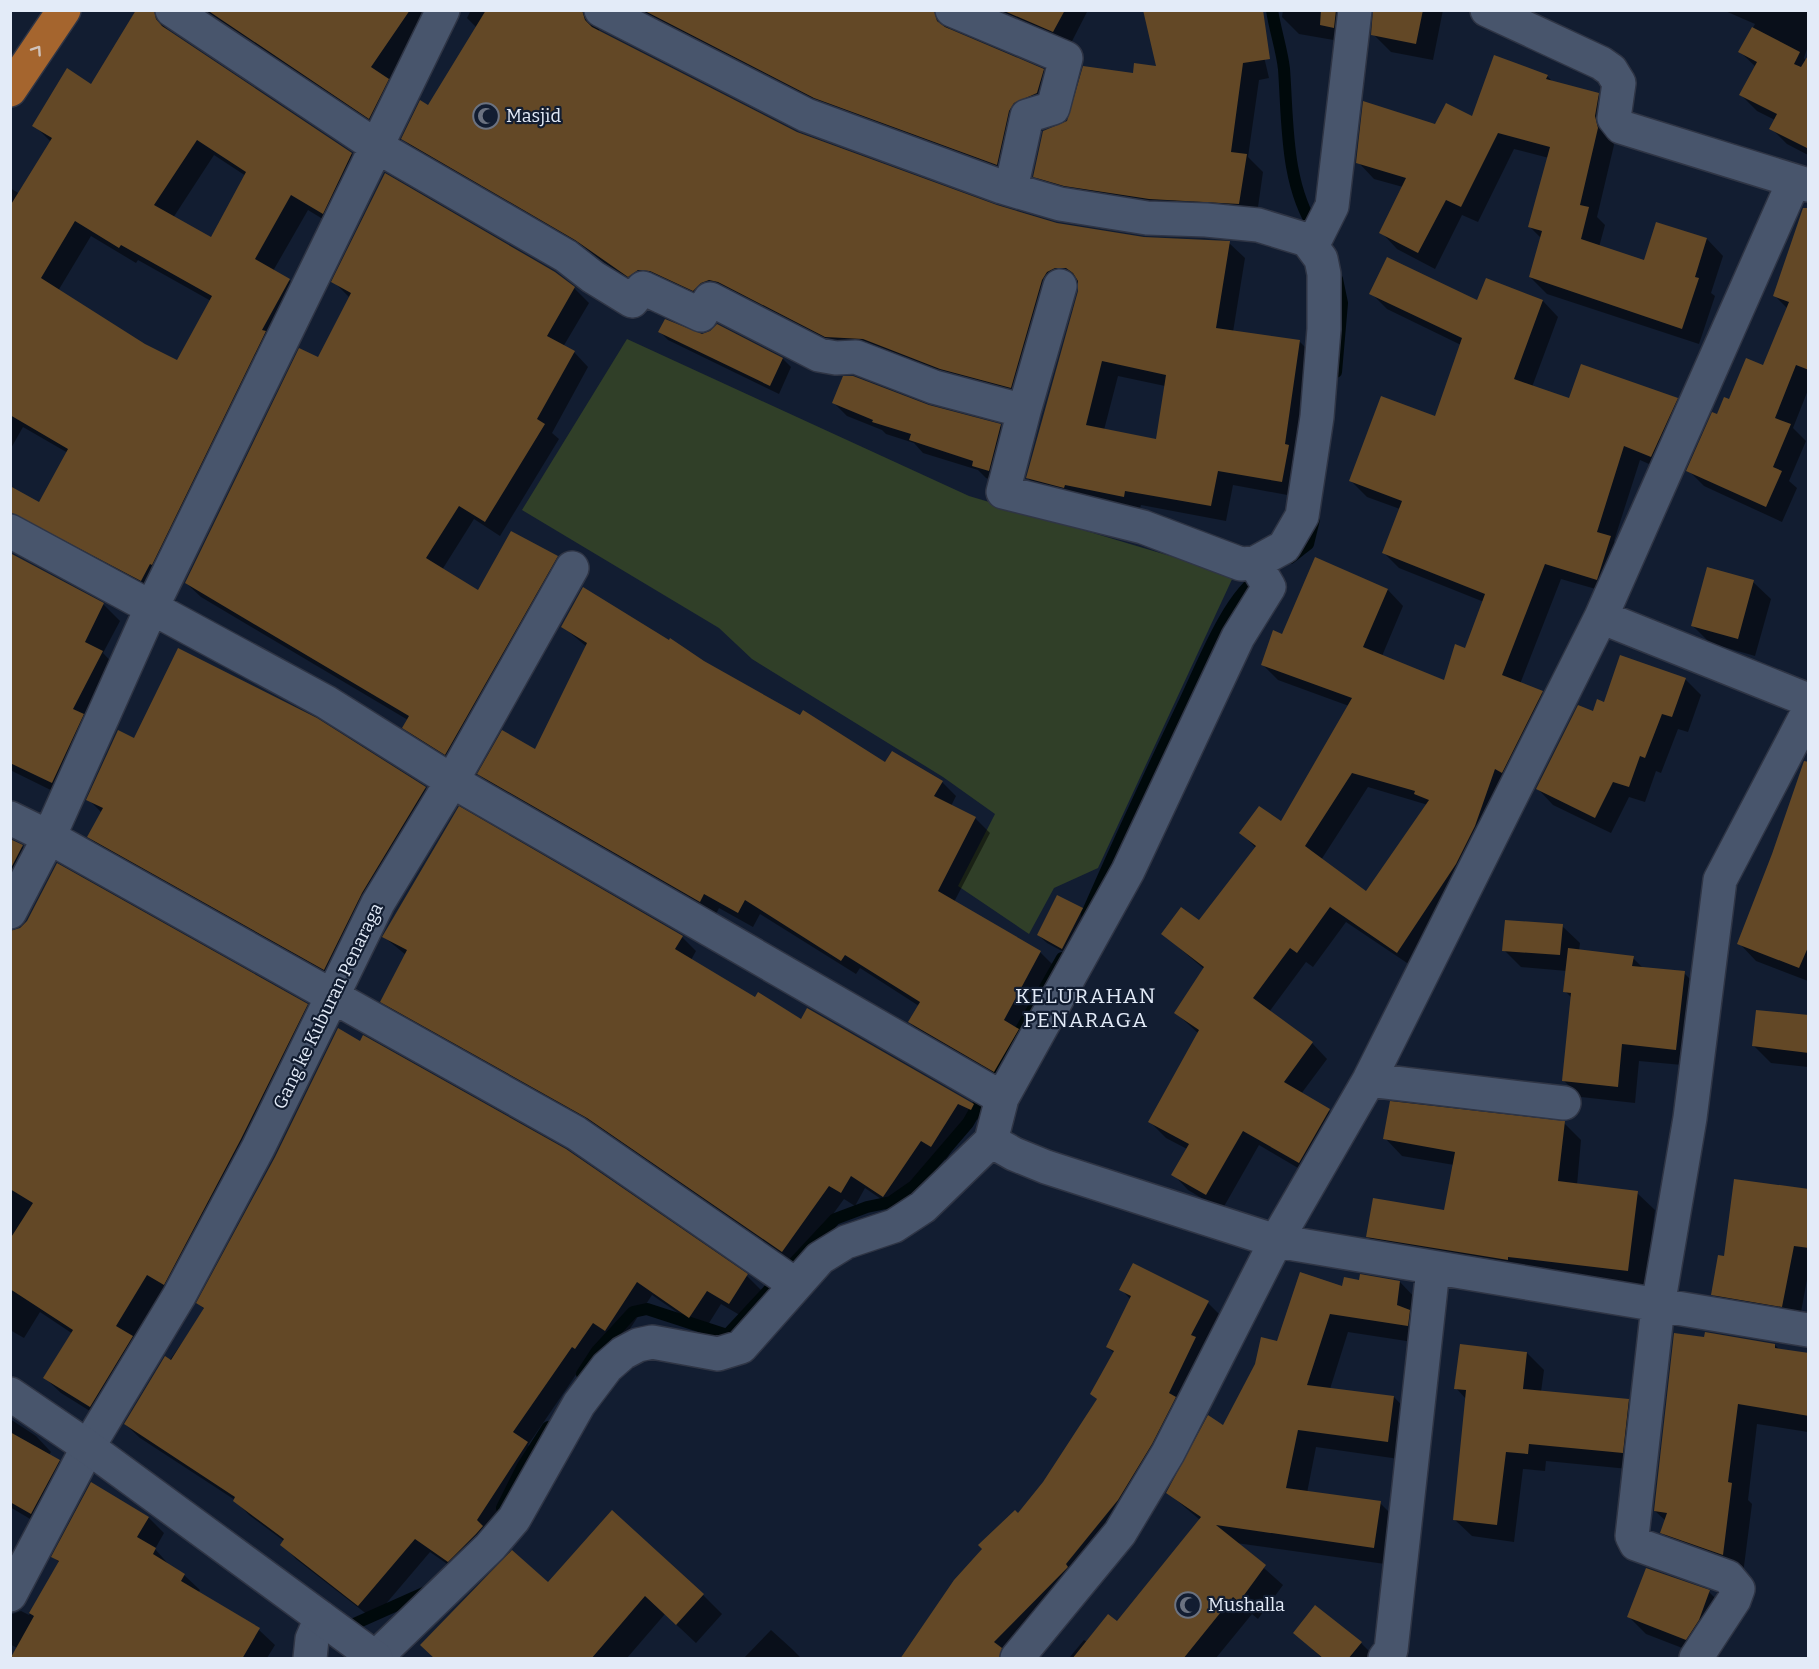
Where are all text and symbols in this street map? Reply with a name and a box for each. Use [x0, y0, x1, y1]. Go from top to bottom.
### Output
one-way arrow [30, 46, 41, 57]
mosque icon: Masjid [471, 101, 501, 131]
place label: Masjid [506, 105, 561, 127]
street label: Gang ke Kuburan Penaraga [268, 899, 388, 1113]
district label: KELURAHAN PENARAGA [1015, 983, 1157, 1033]
mosque icon: Mushalla [1173, 1590, 1203, 1620]
place label: Mushalla [1208, 1594, 1285, 1616]

